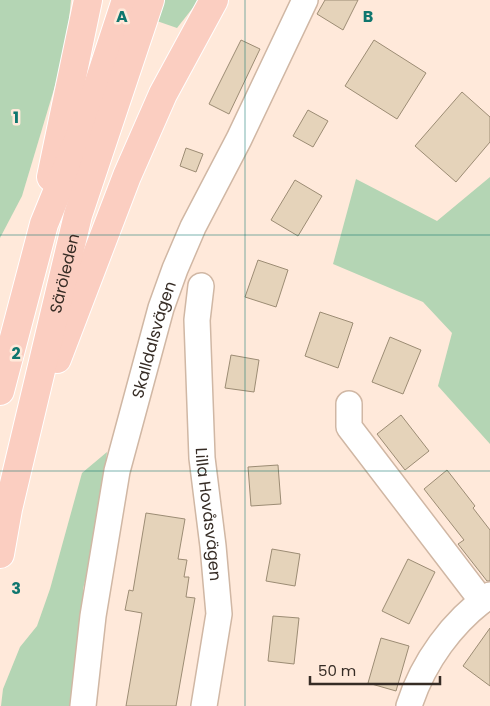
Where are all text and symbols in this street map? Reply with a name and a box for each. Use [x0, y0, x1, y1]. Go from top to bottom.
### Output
text: A [116, 5, 128, 28]
text: B [363, 5, 373, 28]
text: 1 [13, 106, 19, 129]
street label: Säröleden [44, 231, 85, 316]
street label: Skalldalsvägen [126, 278, 181, 401]
text: 2 [11, 342, 21, 365]
street label: Lilla Hovåsvägen [190, 447, 228, 582]
text: 3 [11, 577, 21, 600]
scale bar [310, 654, 440, 686]
text: 50 m [318, 660, 356, 681]

